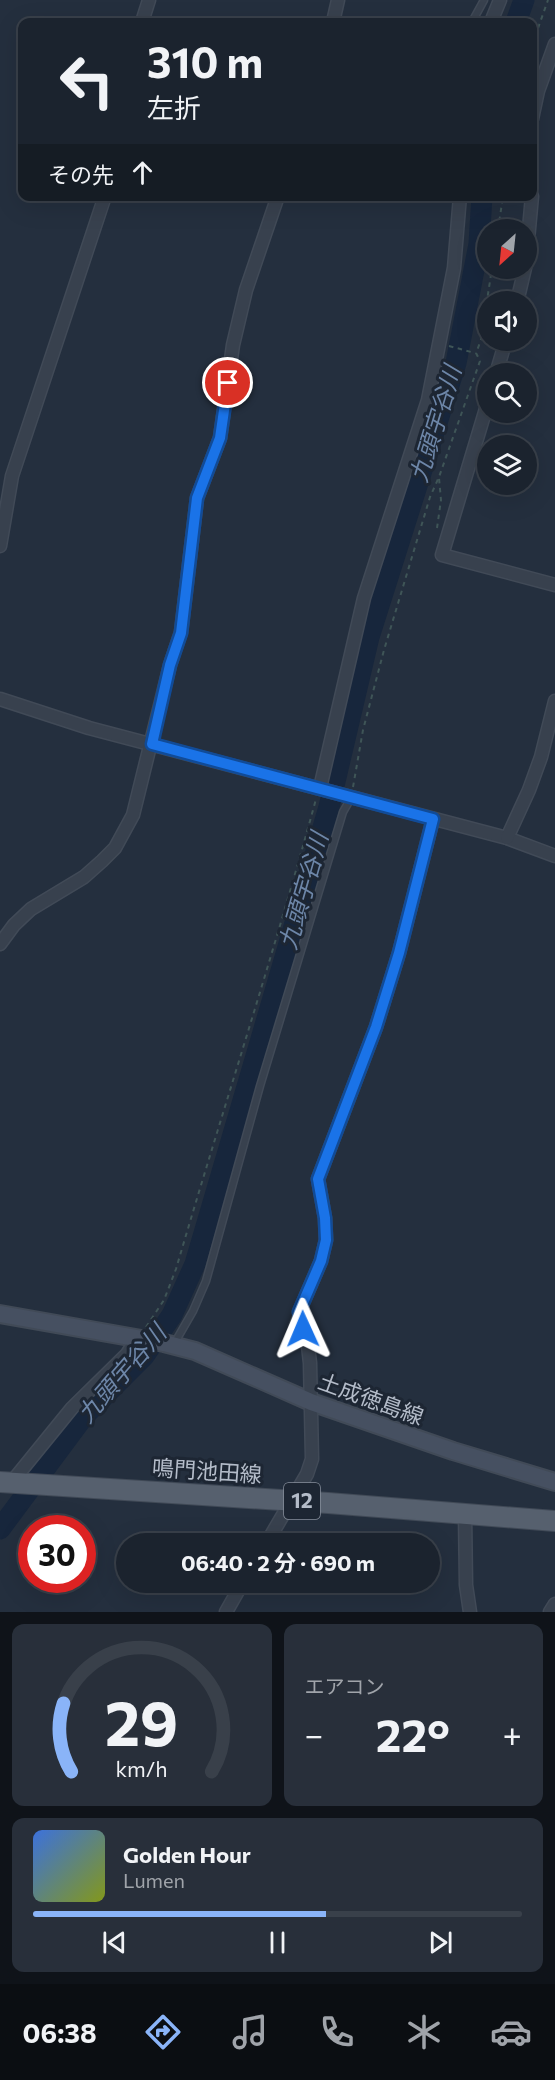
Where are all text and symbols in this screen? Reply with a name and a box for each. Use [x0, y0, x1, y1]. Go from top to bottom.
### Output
text: 310 m [147, 35, 263, 87]
icon: left [48, 42, 126, 120]
text: 左折 [147, 91, 201, 124]
icon: ahead [126, 156, 159, 189]
text: その先 [48, 161, 114, 188]
north arrow [477, 219, 537, 279]
map controls [477, 219, 537, 495]
button: sound [477, 291, 537, 351]
pin [202, 357, 253, 408]
water label: 九頭宇谷川 [403, 359, 467, 485]
button: search [477, 363, 537, 423]
icon: arrive [211, 366, 244, 399]
button: layers [477, 435, 537, 495]
water label: 九頭宇谷川 [272, 826, 334, 952]
position arrow [271, 1297, 335, 1361]
water label: 九頭宇谷川 [71, 1316, 173, 1428]
street label: 土成徳島線 [315, 1367, 427, 1430]
street label: 鳴門池田線 [151, 1453, 263, 1488]
road number: 12 [284, 1483, 320, 1519]
speed limit sign: 30 [18, 1515, 96, 1593]
text: 06:40 · 2 分 · 690 m [181, 1549, 375, 1576]
text: エアコン [305, 1674, 385, 1698]
text: 29 [105, 1683, 179, 1759]
text: 22° [376, 1706, 450, 1761]
text: − [305, 1713, 323, 1754]
text: + [503, 1713, 522, 1754]
text: km/h [116, 1755, 168, 1781]
text: Golden Hour [123, 1841, 251, 1868]
text: Lumen [123, 1868, 185, 1892]
icon: previous [98, 1926, 131, 1959]
icon: pause [261, 1926, 294, 1959]
icon: next [424, 1926, 457, 1959]
icon: directions [142, 2011, 184, 2053]
icon: music [229, 2011, 271, 2053]
icon: phone [316, 2011, 358, 2053]
icon: climate [403, 2011, 445, 2053]
icon: car [490, 2011, 532, 2053]
text: 06:38 [23, 2016, 97, 2049]

